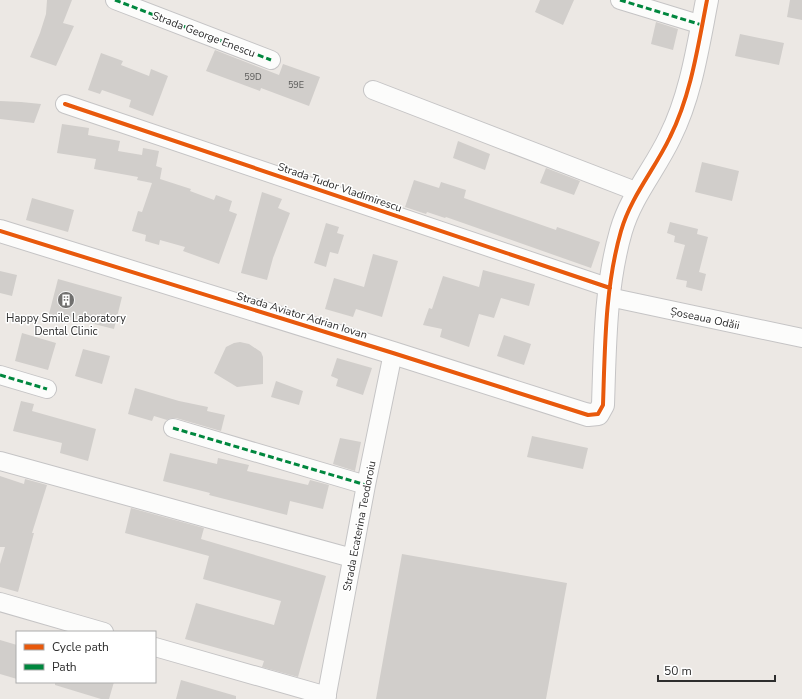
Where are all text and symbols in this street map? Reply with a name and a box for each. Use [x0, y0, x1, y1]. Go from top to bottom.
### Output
street label: Strada George Enescu [150, 8, 258, 61]
house number: 59D [244, 71, 262, 83]
house number: 59E [288, 79, 304, 91]
street label: Strada Tudor Vladimirescu [276, 159, 404, 216]
street label: Strada Aviator Adrian Iovan [235, 288, 369, 343]
building icon: Happy Smile Laboratory Dental Clinic [56, 290, 76, 310]
street label: Șoseaua Odăii [669, 304, 741, 333]
place label: Happy Smile Laboratory Dental Clinic [6, 311, 126, 339]
street label: Strada Ecaterina Teodoroiu [339, 460, 380, 593]
legend [16, 631, 156, 683]
text: Cycle path [52, 639, 109, 655]
scale bar [658, 657, 775, 683]
text: Path [52, 659, 77, 675]
text: 50 m [664, 663, 692, 679]

